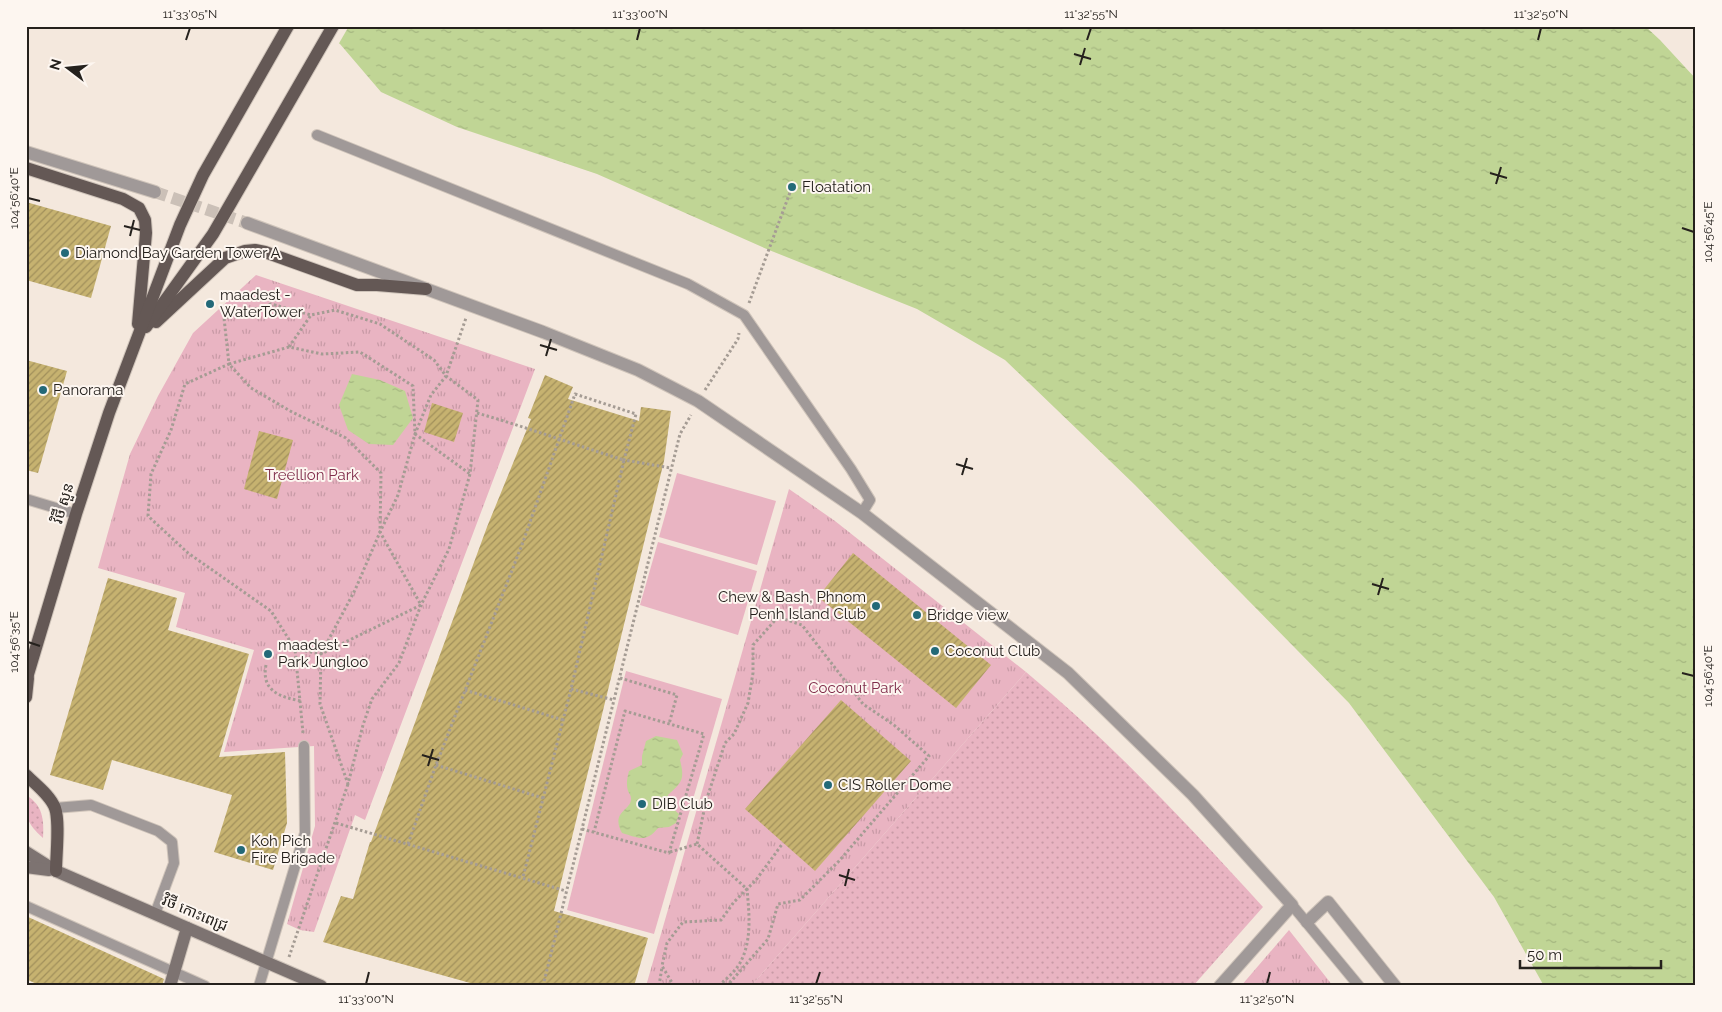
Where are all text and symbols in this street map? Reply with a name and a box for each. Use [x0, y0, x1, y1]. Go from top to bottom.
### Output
text: 11°33'05"N [163, 7, 217, 21]
text: 11°33'00"N [612, 7, 668, 21]
text: 11°32'55"N [1064, 7, 1118, 21]
text: 11°32'50"N [1514, 7, 1568, 21]
north arrow [42, 42, 92, 92]
text: N [46, 57, 65, 72]
text: 104°56'40"E [7, 167, 21, 229]
place label: Floatation [802, 178, 871, 196]
marker: Floatation [786, 181, 798, 193]
text: 104°56'45"E [1701, 202, 1715, 263]
place label: Diamond Bay Garden Tower A [75, 244, 281, 262]
marker: Diamond Bay Garden Tower A [59, 247, 71, 259]
place label: maadest - WaterTower [220, 286, 304, 321]
marker: maadest - WaterTower [204, 298, 216, 310]
place label: Panorama [53, 381, 123, 399]
marker: Panorama [37, 384, 49, 396]
park label: Treellion Park [265, 466, 359, 484]
street label: វិថី សួន [48, 480, 78, 526]
place label: Chew & Bash, Phnom Penh Island Club [718, 588, 866, 623]
marker: Chew & Bash, Phnom Penh Island Club [870, 600, 882, 612]
place label: Bridge view [927, 606, 1008, 624]
marker: Bridge view [911, 609, 923, 621]
text: 104°56'35"E [7, 611, 21, 673]
place label: maadest - Park Jungloo [278, 636, 368, 671]
place label: Coconut Club [945, 642, 1040, 660]
marker: Coconut Club [929, 645, 941, 657]
text: 104°56'40"E [1701, 645, 1715, 707]
marker: maadest - Park Jungloo [262, 648, 274, 660]
park label: Coconut Park [808, 679, 902, 697]
place label: CIS Roller Dome [838, 776, 952, 794]
marker: CIS Roller Dome [822, 779, 834, 791]
place label: DIB Club [652, 795, 713, 813]
marker: DIB Club [636, 798, 648, 810]
place label: Koh Pich Fire Brigade [251, 832, 335, 867]
marker: Koh Pich Fire Brigade [235, 844, 247, 856]
street label: វិថី កោះពេជ្រ [159, 890, 231, 935]
scale bar [1520, 937, 1661, 969]
text: 50 m [1527, 946, 1562, 964]
text: 11°33'00"N [338, 992, 394, 1006]
text: 11°32'55"N [789, 992, 843, 1006]
text: 11°32'50"N [1240, 992, 1294, 1006]

